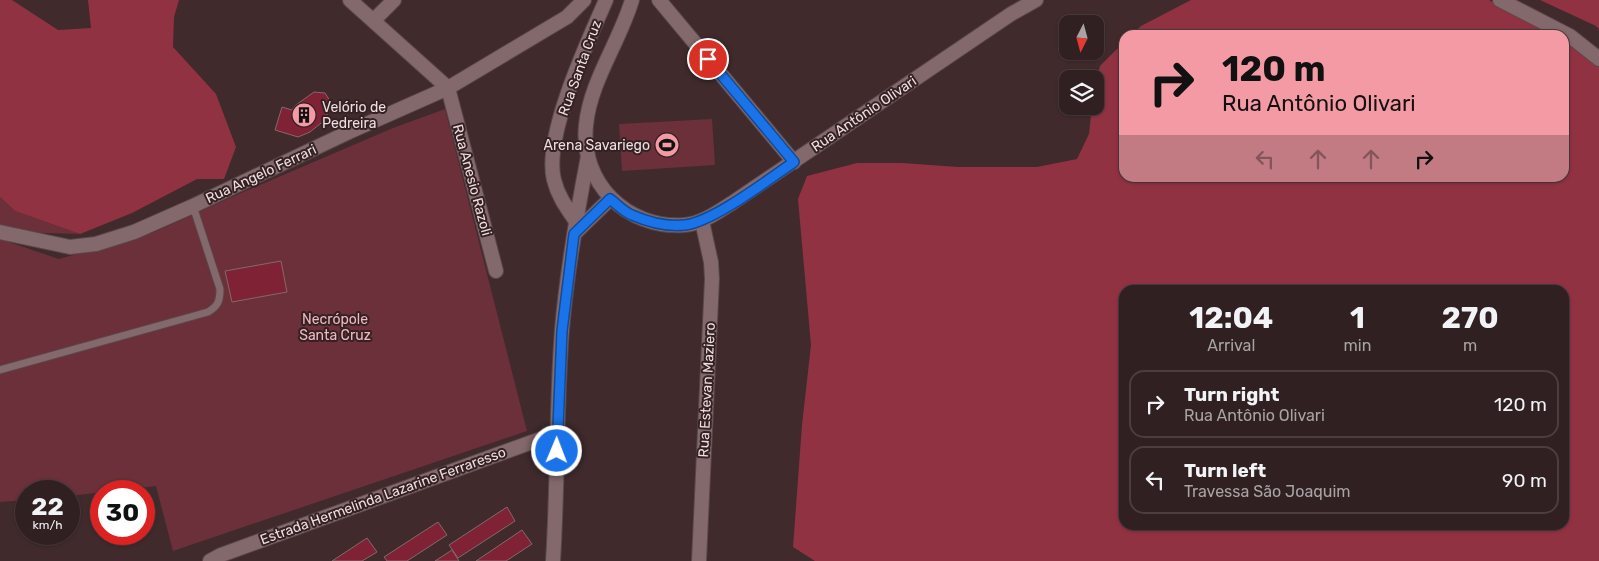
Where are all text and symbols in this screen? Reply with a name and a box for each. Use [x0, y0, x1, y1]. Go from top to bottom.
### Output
north arrow [1059, 15, 1104, 60]
map controls [1059, 15, 1104, 115]
street label: Rua Santa Cruz [555, 18, 605, 118]
pin [687, 38, 729, 80]
icon: arrive [694, 45, 722, 73]
text: 120 m [1222, 48, 1325, 90]
icon: right [1139, 50, 1204, 115]
button: layers [1059, 70, 1104, 115]
street label: Rua Antônio Olivari [808, 73, 920, 155]
text: Rua Antônio Olivari [1222, 90, 1416, 117]
place label: Velório de Pedreira [322, 99, 386, 132]
building icon: Velório de Pedreira [291, 102, 317, 128]
street label: Rua Anesio Razoli [449, 122, 495, 238]
sports icon: Arena Savariego [654, 132, 680, 158]
place label: Arena Savariego [544, 137, 650, 154]
street label: Rua Angelo Ferrari [203, 141, 319, 207]
icon: left [1251, 145, 1279, 173]
icon: ahead [1304, 145, 1332, 173]
icon: ahead [1357, 145, 1385, 173]
icon: right [1410, 145, 1438, 173]
text: 12:04 [1189, 300, 1273, 336]
text: 1 [1350, 300, 1365, 336]
text: 270 [1442, 300, 1499, 336]
park label: Necrópole Santa Cruz [299, 311, 371, 344]
street label: Rua Estevan Maziero [695, 322, 719, 458]
text: Arrival [1207, 336, 1255, 355]
text: min [1344, 336, 1371, 355]
text: m [1463, 336, 1477, 355]
text: Turn right [1184, 383, 1279, 406]
icon: right [1141, 390, 1169, 418]
text: 120 m [1494, 393, 1547, 416]
text: Rua Antônio Olivari [1184, 406, 1325, 425]
position arrow [530, 424, 582, 476]
street label: Estrada Hermelinda Lazarine Ferraresso [258, 444, 508, 548]
text: Turn left [1184, 459, 1266, 482]
icon: left [1141, 466, 1169, 494]
text: 90 m [1502, 469, 1547, 492]
speed limit sign: 30 [90, 480, 155, 545]
text: Travessa São Joaquim [1184, 482, 1351, 501]
text: 22 [31, 492, 64, 521]
text: km/h [33, 518, 62, 532]

